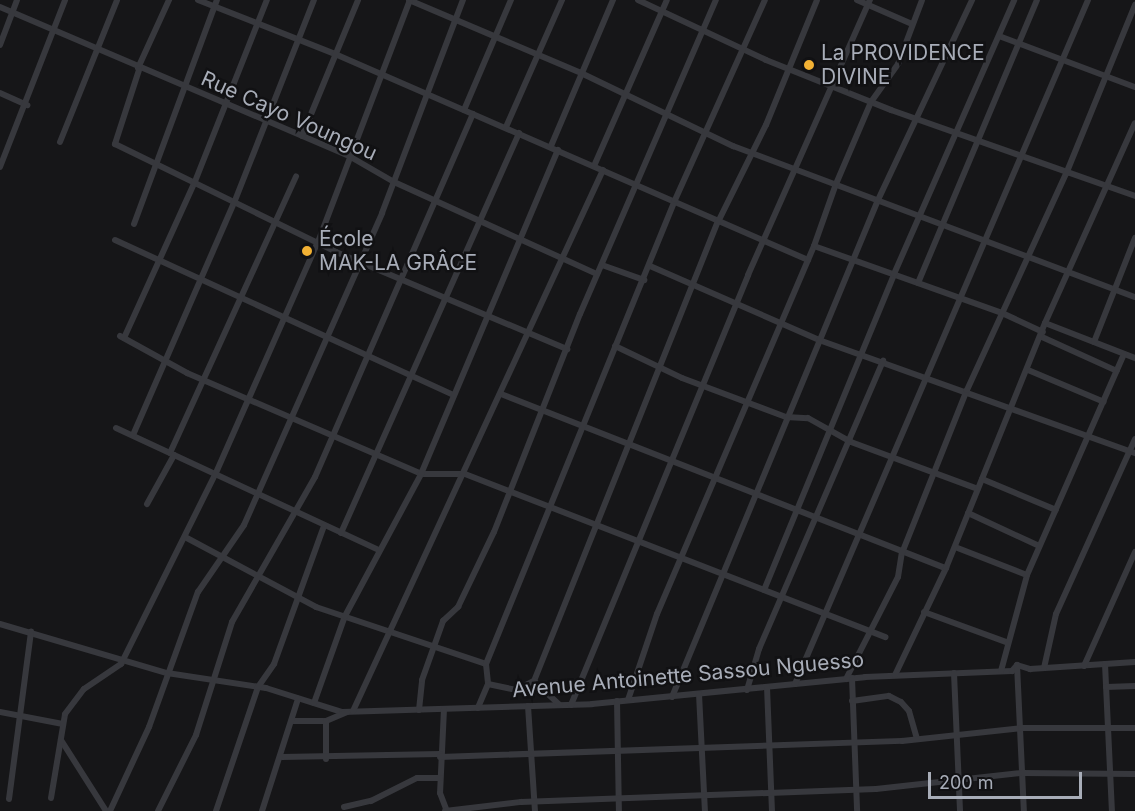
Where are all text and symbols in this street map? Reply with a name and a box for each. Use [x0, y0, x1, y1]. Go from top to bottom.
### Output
place label: La PROVIDENCE DIVINE [821, 40, 985, 90]
marker: La PROVIDENCE DIVINE [802, 58, 816, 72]
street label: Rue Cayo Voungou [197, 66, 381, 166]
place label: École MAK-LA GRÂCE [319, 226, 477, 276]
marker: École MAK-LA GRÂCE [300, 244, 314, 258]
street label: Avenue Antoinette Sassou Nguesso [511, 647, 865, 703]
scale bar [931, 760, 1086, 798]
text: 200 m [939, 772, 994, 793]

